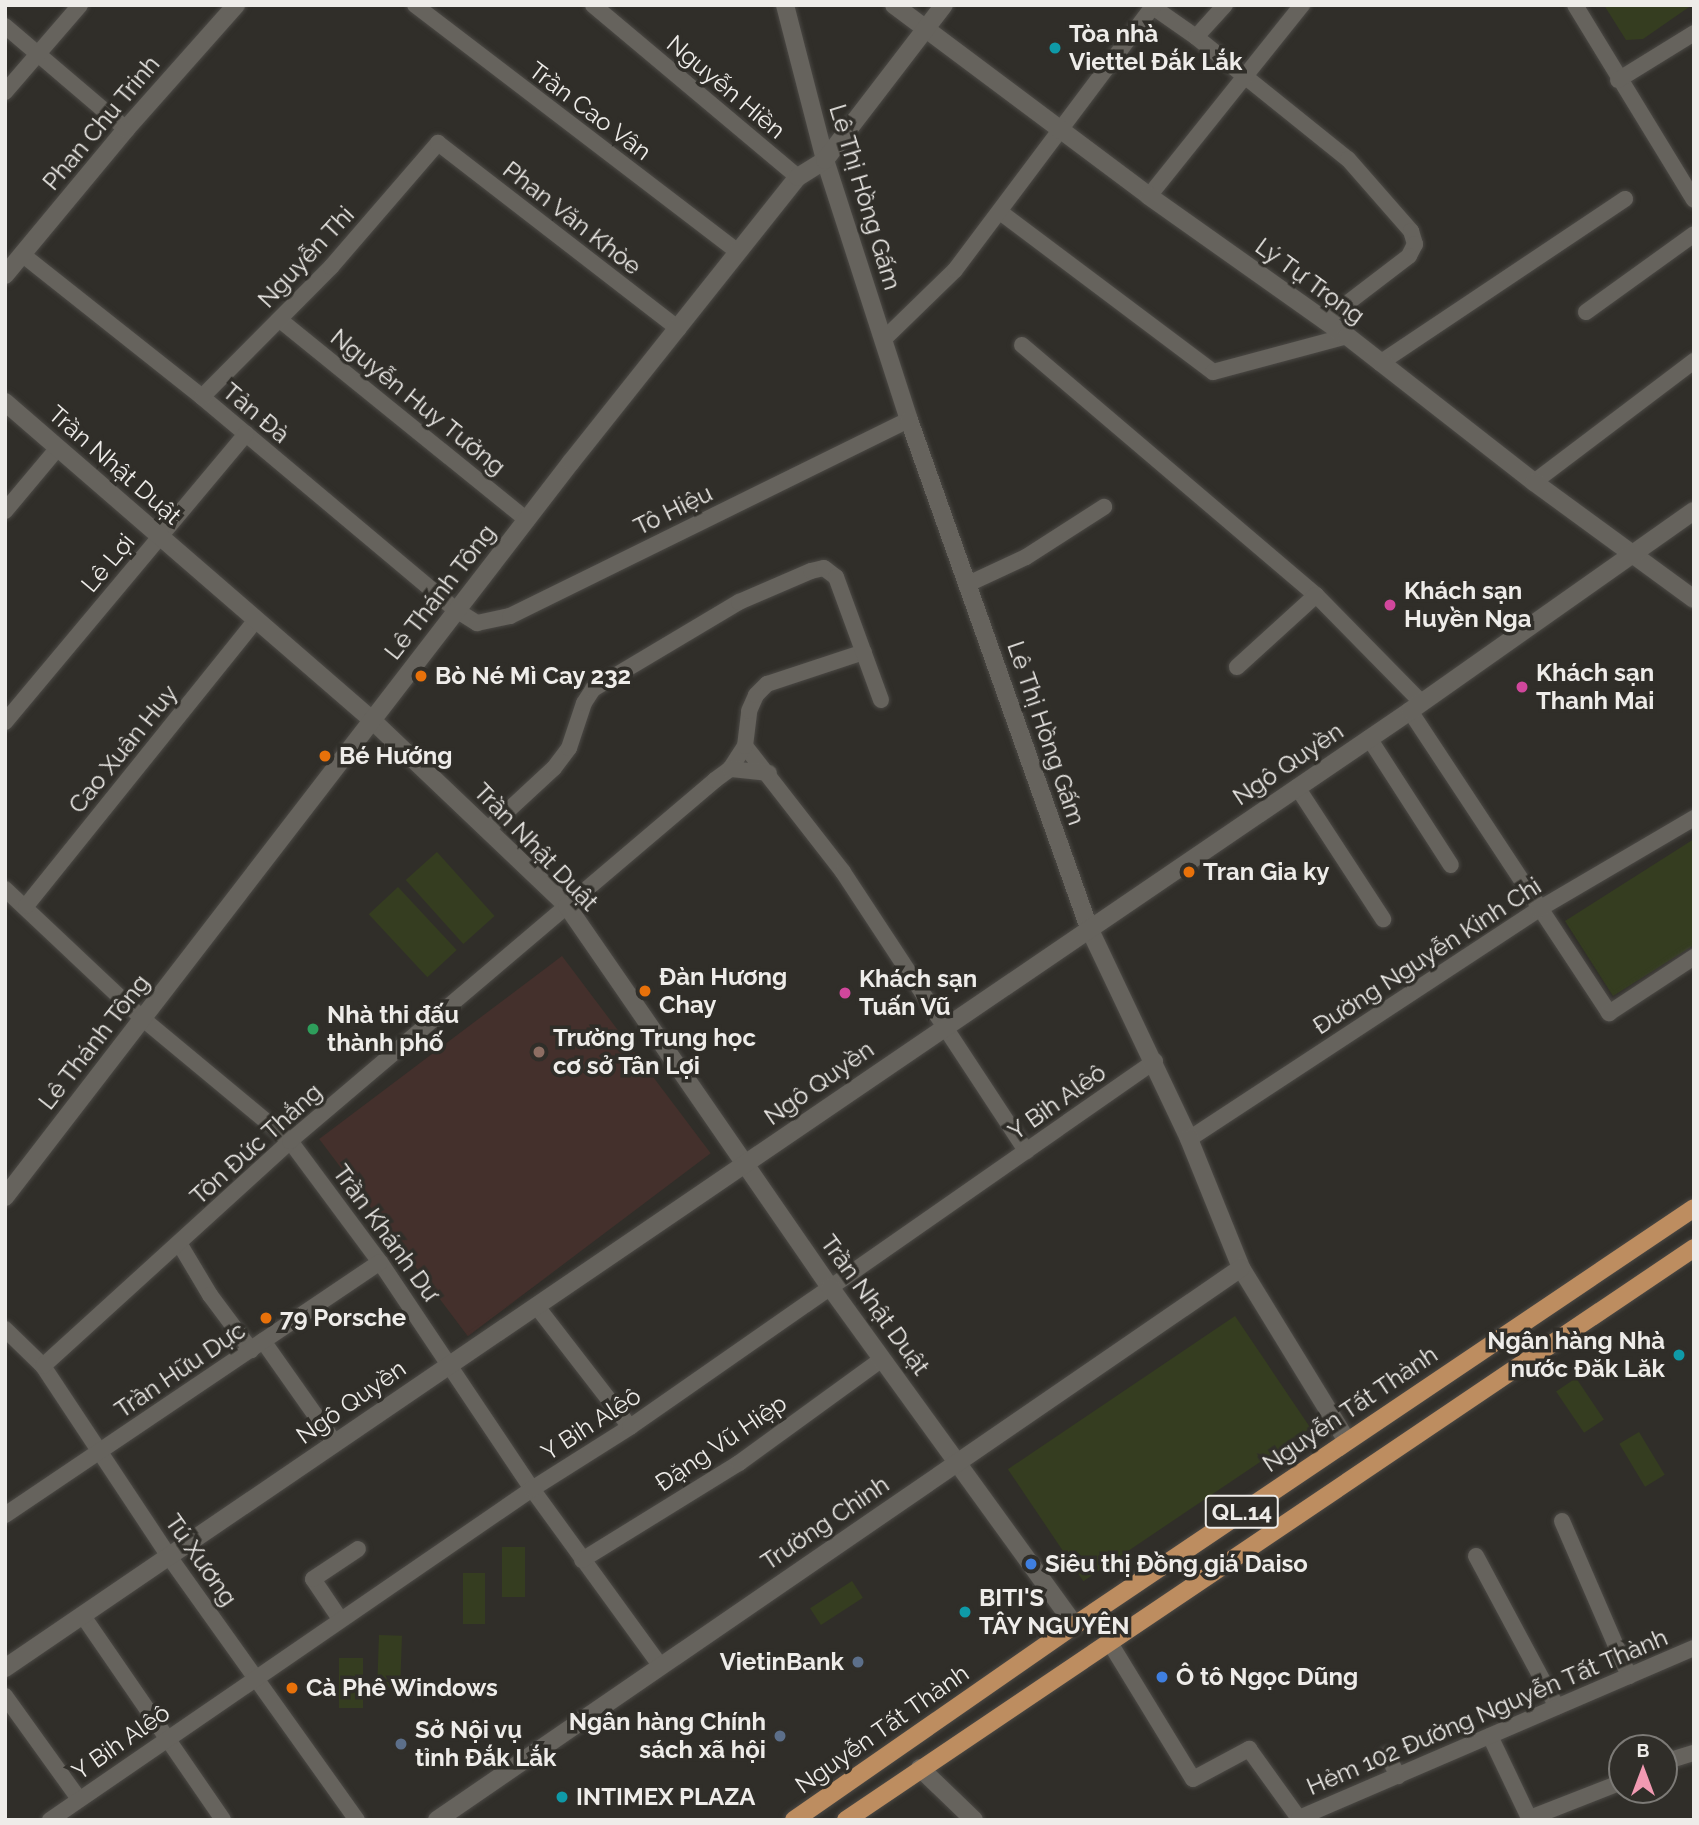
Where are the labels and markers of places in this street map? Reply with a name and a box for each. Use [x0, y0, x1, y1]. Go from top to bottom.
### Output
place label: Tòa nhà Viettel Đắk Lắk [1069, 20, 1243, 76]
marker: Tòa nhà Viettel Đắk Lắk [1047, 40, 1063, 56]
place label: Khách sạn Huyền Nga [1404, 577, 1532, 633]
marker: Khách sạn Huyền Nga [1382, 597, 1398, 613]
place label: Khách sạn Thanh Mai [1536, 659, 1654, 715]
place label: Bò Né Mì Cay 232 [435, 662, 632, 690]
marker: Bò Né Mì Cay 232 [413, 668, 429, 684]
marker: Khách sạn Thanh Mai [1514, 679, 1530, 695]
place label: Bé Hướng [339, 742, 452, 770]
marker: Bé Hướng [317, 748, 333, 764]
place label: Tran Gia ky [1203, 858, 1330, 886]
marker: Tran Gia ky [1181, 864, 1197, 880]
place label: Đàn Hương Chay [659, 963, 787, 1019]
place label: Khách sạn Tuấn Vũ [859, 965, 977, 1021]
marker: Đàn Hương Chay [637, 983, 653, 999]
marker: Khách sạn Tuấn Vũ [837, 985, 853, 1001]
place label: Nhà thi đấu thành phố [327, 1001, 459, 1057]
marker: Nhà thi đấu thành phố [305, 1021, 321, 1037]
place label: Trường Trung học cơ sở Tân Lợi [553, 1024, 757, 1080]
marker: Trường Trung học cơ sở Tân Lợi [531, 1044, 547, 1060]
place label: 79 Porsche [280, 1304, 406, 1332]
marker: 79 Porsche [258, 1310, 274, 1326]
place label: Ngân hàng Nhà nước Đăk Lăk [1487, 1327, 1665, 1383]
marker: Ngân hàng Nhà nước Đăk Lăk [1671, 1347, 1687, 1363]
place label: Siêu thị Đồng giá Daiso [1045, 1550, 1308, 1578]
marker: Siêu thị Đồng giá Daiso [1023, 1556, 1039, 1572]
place label: BITI'S TÂY NGUYÊN [979, 1584, 1130, 1640]
marker: BITI'S TÂY NGUYÊN [957, 1604, 973, 1620]
place label: VietinBank [720, 1648, 844, 1676]
marker: VietinBank [850, 1654, 866, 1670]
place label: Ô tô Ngọc Dũng [1176, 1663, 1358, 1691]
marker: Ô tô Ngọc Dũng [1154, 1669, 1170, 1685]
place label: Cà Phê Windows [306, 1674, 499, 1702]
marker: Cà Phê Windows [284, 1680, 300, 1696]
place label: Ngân hàng Chính sách xã hội [569, 1708, 766, 1764]
place label: Sở Nội vụ tỉnh Đắk Lắk [415, 1716, 557, 1772]
marker: Ngân hàng Chính sách xã hội [772, 1728, 788, 1744]
marker: Sở Nội vụ tỉnh Đắk Lắk [393, 1736, 409, 1752]
place label: INTIMEX PLAZA [576, 1783, 756, 1811]
marker: INTIMEX PLAZA [554, 1789, 570, 1805]

